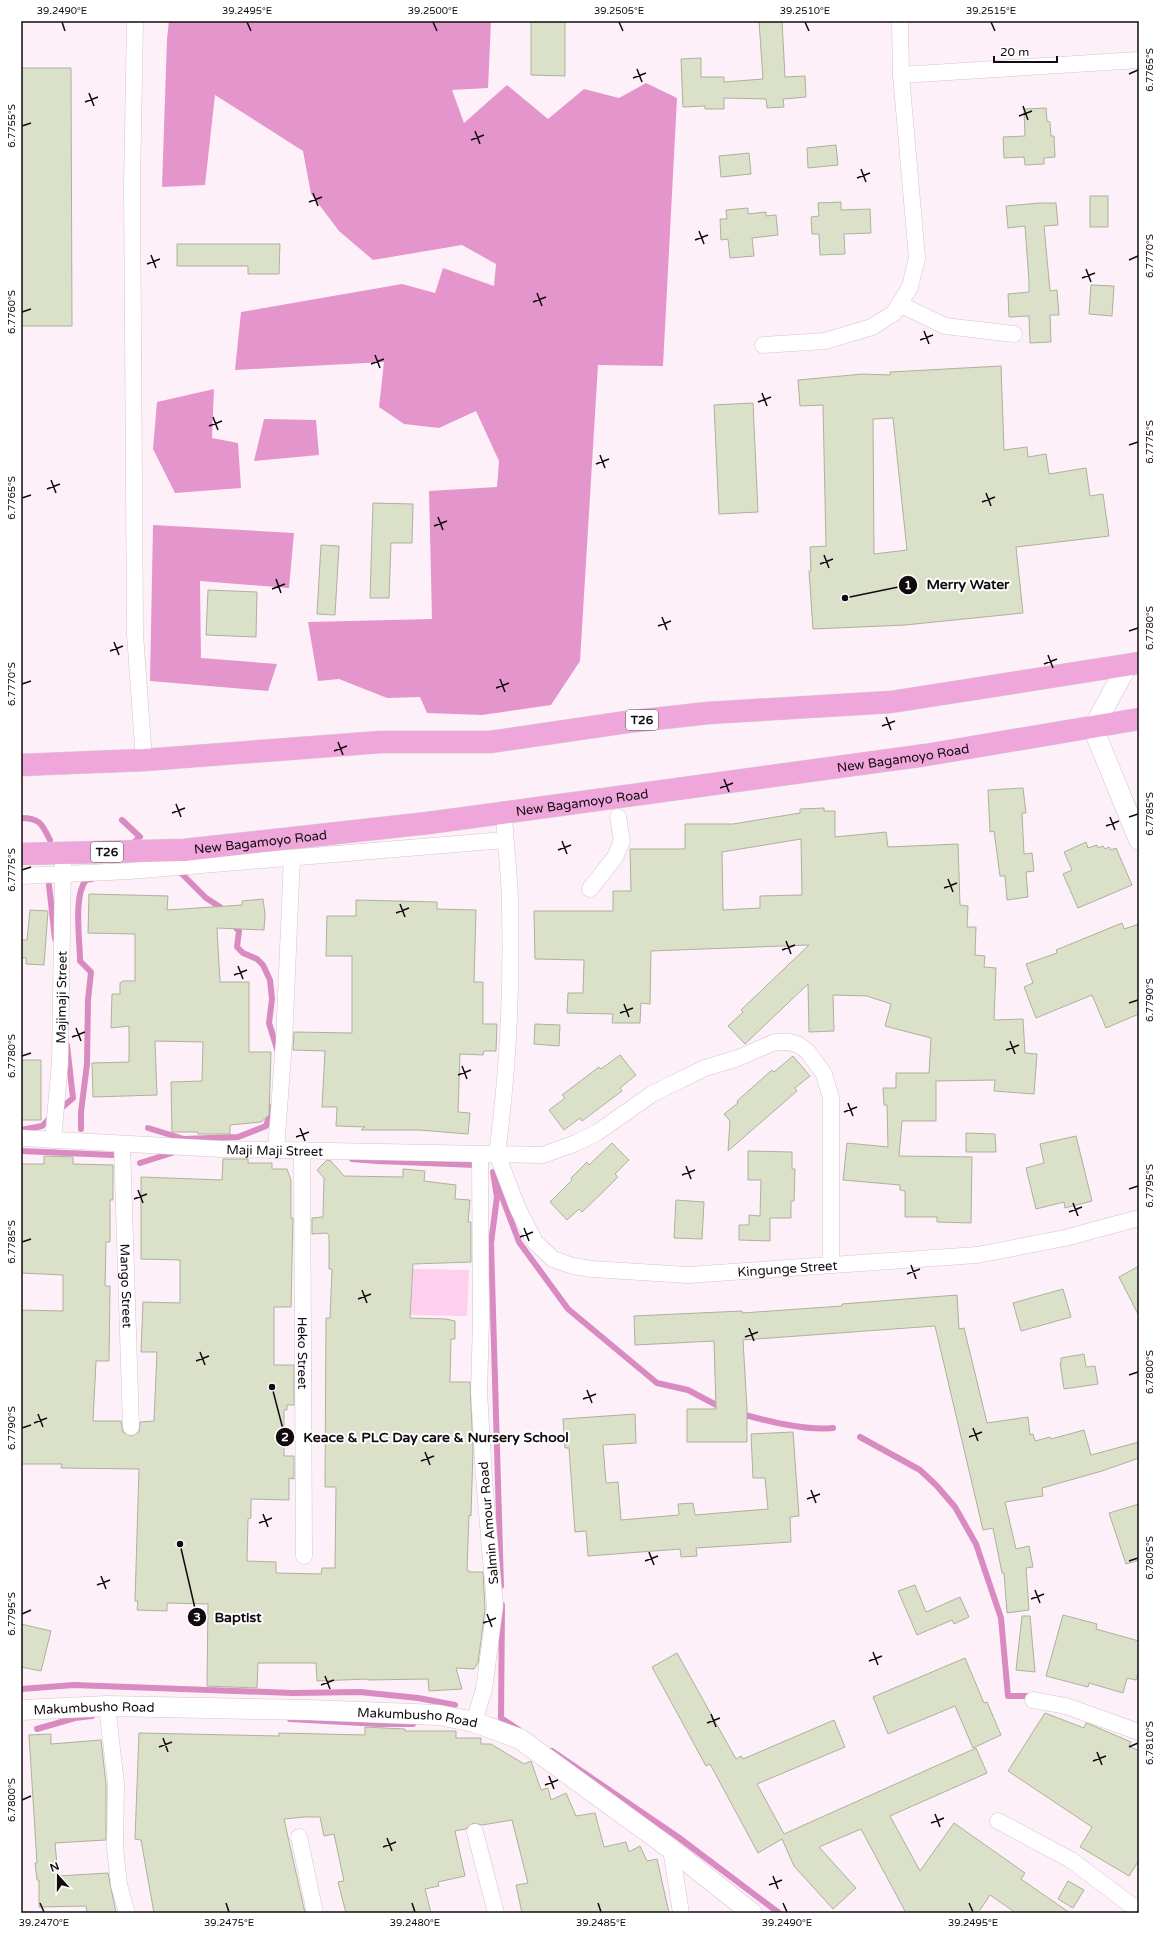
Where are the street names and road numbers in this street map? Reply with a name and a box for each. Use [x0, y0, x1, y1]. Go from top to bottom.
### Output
road number: T26 [626, 710, 658, 730]
street label: New Bagamoyo Road [836, 741, 971, 776]
street label: New Bagamoyo Road [515, 786, 650, 820]
street label: New Bagamoyo Road [193, 827, 328, 858]
road number: T26 [91, 842, 123, 862]
street label: Majimaji Street [53, 951, 71, 1044]
street label: Maji Maji Street [226, 1142, 323, 1160]
street label: Mango Street [116, 1243, 135, 1328]
street label: Kingunge Street [737, 1258, 838, 1281]
street label: Heko Street [294, 1317, 310, 1389]
street label: Salmin Amour Road [476, 1461, 502, 1585]
street label: Makumbusho Road [33, 1699, 155, 1718]
street label: Makumbusho Road [357, 1705, 479, 1732]

